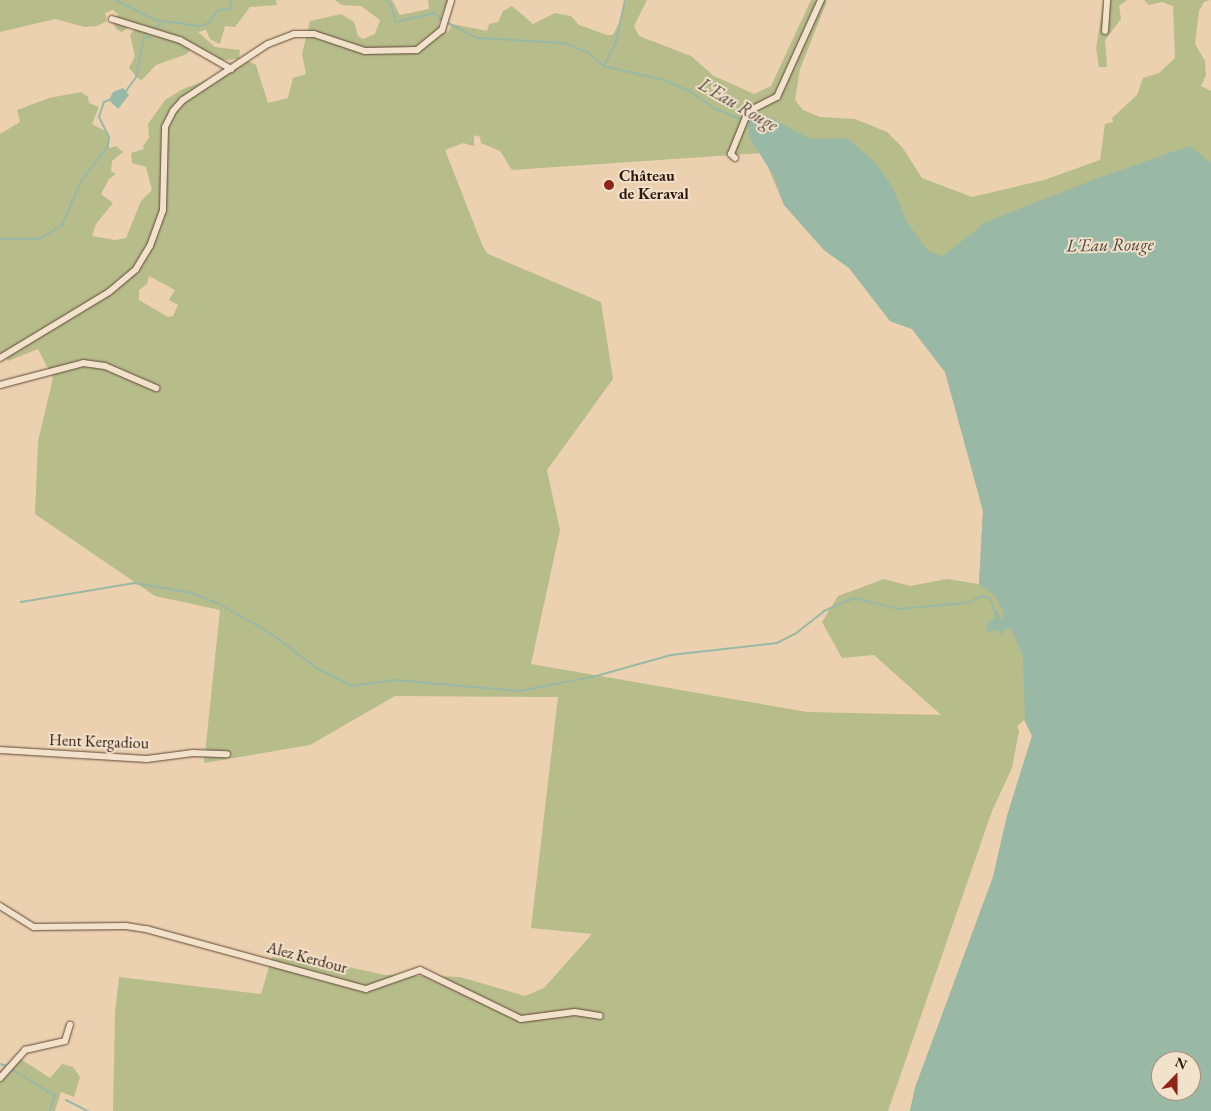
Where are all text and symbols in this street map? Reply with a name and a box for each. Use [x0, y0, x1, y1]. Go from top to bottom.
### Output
water label: L'Eau Rouge [695, 74, 781, 136]
place label: Château de Keraval [619, 166, 689, 204]
marker: Château de Keraval [603, 179, 615, 191]
water label: L'Eau Rouge [1066, 233, 1154, 257]
street label: Hent Kergadiou [49, 731, 149, 753]
street label: Alez Kerdour [265, 938, 349, 978]
north arrow [1151, 1051, 1201, 1101]
text: N [1173, 1053, 1190, 1073]

